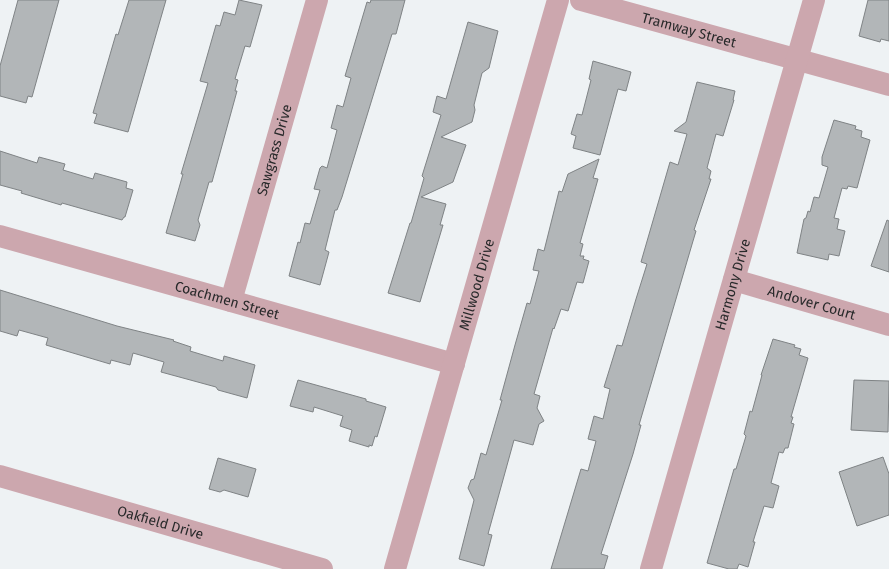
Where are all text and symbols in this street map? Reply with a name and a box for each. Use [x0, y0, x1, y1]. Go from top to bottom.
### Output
street label: Tramway Street [640, 9, 739, 52]
street label: Sawgrass Drive [253, 102, 296, 198]
street label: Millwood Drive [456, 237, 498, 332]
street label: Harmony Drive [712, 237, 754, 332]
street label: Coachmen Street [173, 278, 282, 324]
street label: Andover Court [766, 282, 858, 324]
street label: Oakfield Drive [115, 502, 205, 543]

